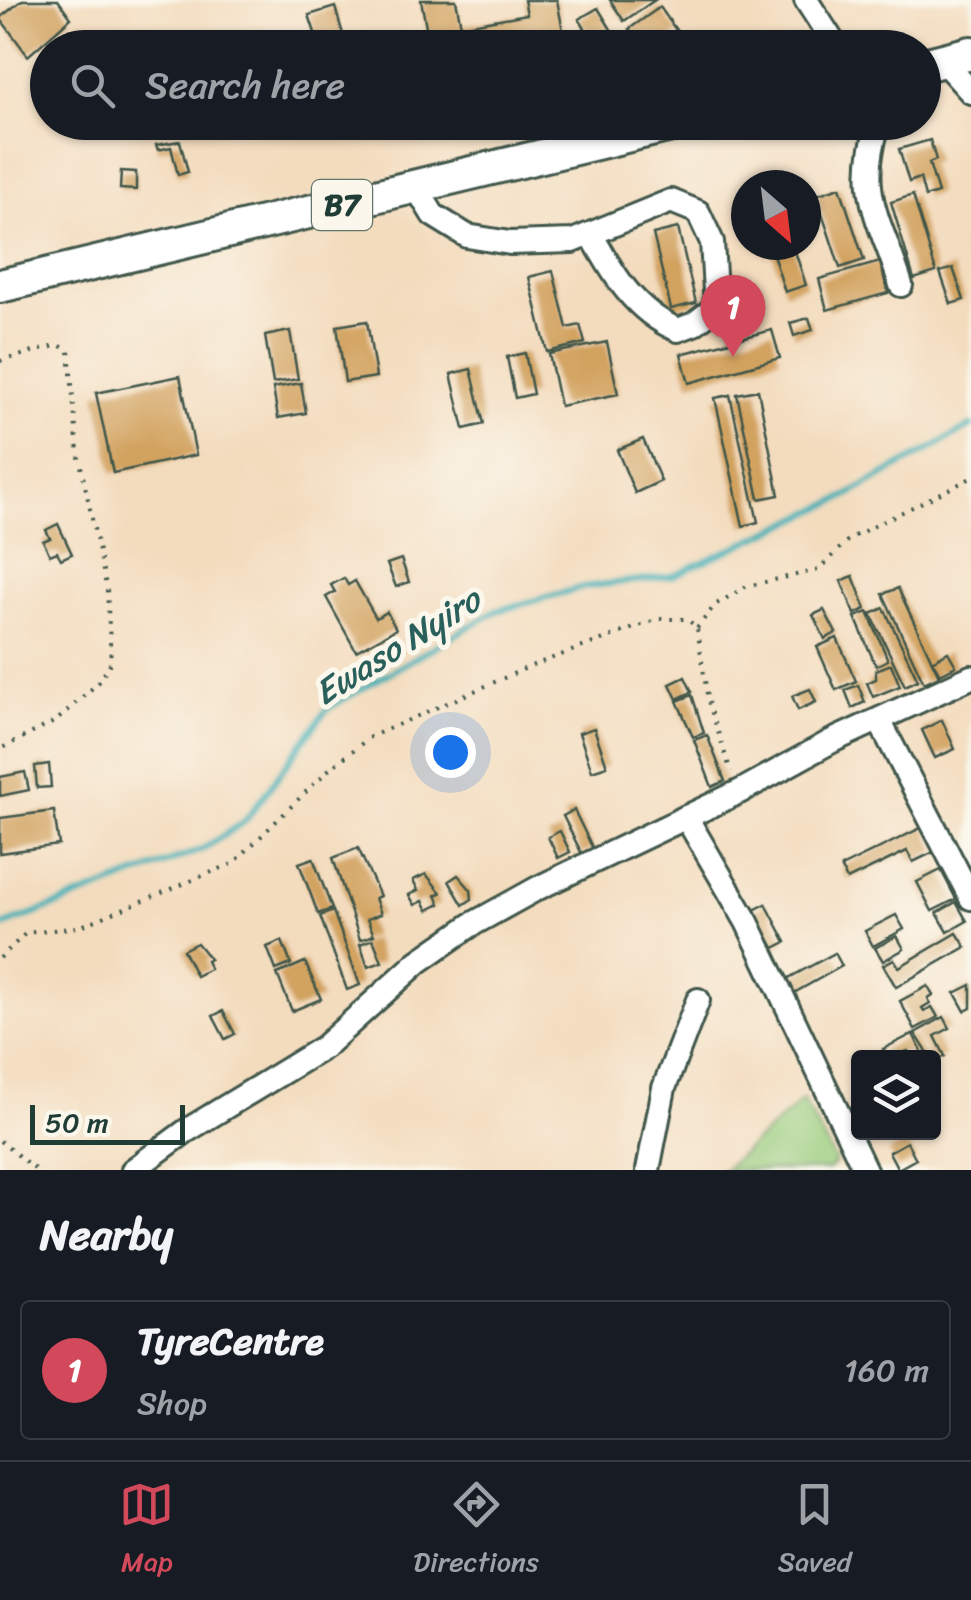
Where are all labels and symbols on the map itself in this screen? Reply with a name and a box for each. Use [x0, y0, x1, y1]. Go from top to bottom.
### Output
north arrow [731, 170, 821, 260]
road number: B7 [312, 180, 372, 230]
pin: 1 [700, 274, 766, 357]
water label: Ewaso Nyiro [301, 568, 496, 722]
your location [425, 727, 476, 778]
scale bar [30, 1100, 185, 1144]

